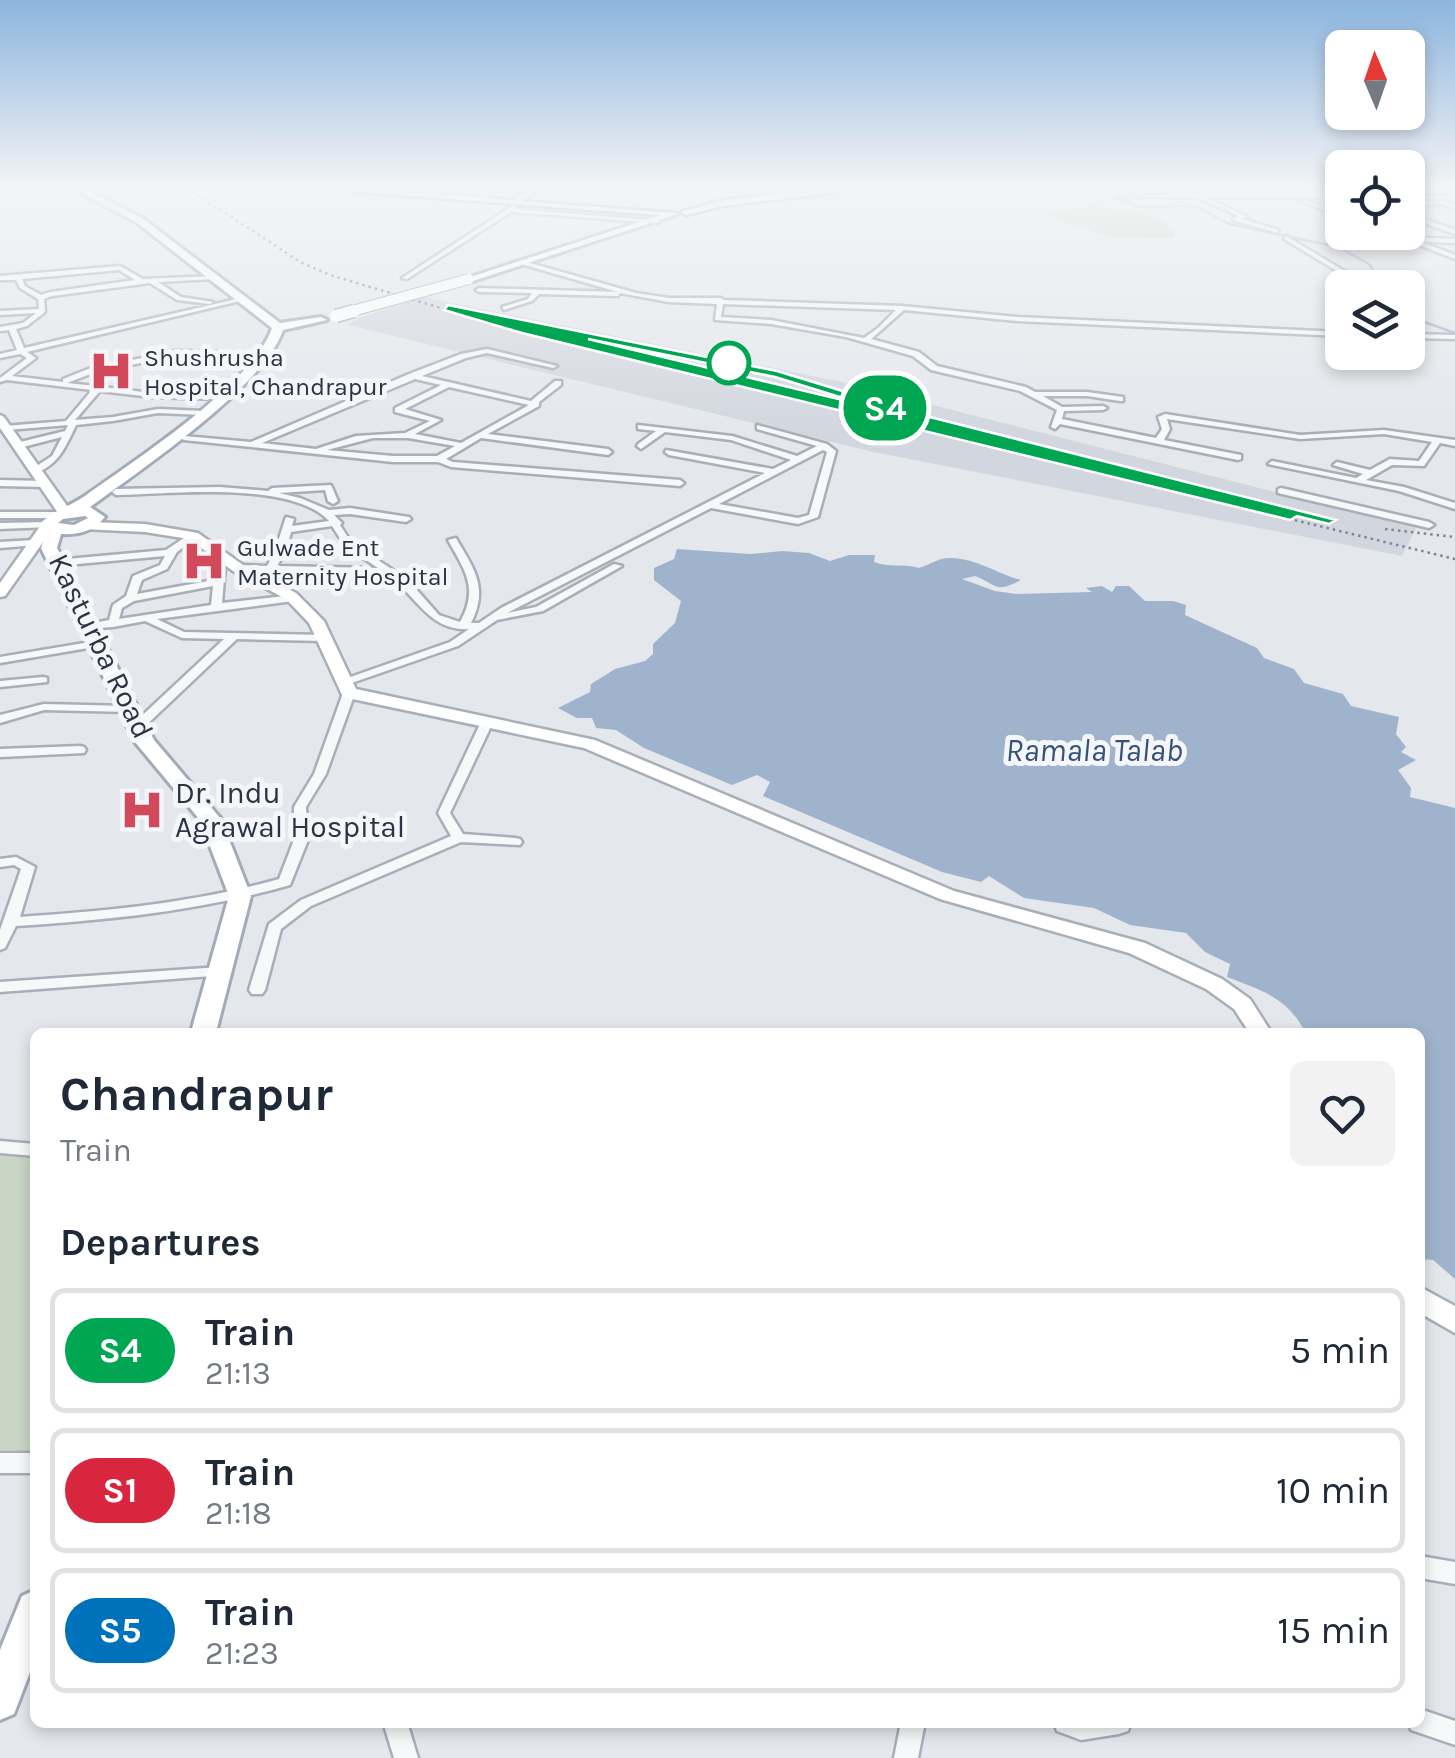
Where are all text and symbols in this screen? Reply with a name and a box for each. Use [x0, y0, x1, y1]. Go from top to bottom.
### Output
north arrow [1325, 30, 1425, 130]
map controls [1325, 30, 1425, 370]
button: locate [1325, 150, 1425, 250]
button: layers [1325, 270, 1425, 370]
unlabelled marker [708, 342, 750, 384]
place label: Shushrusha Hospital, Chandrapur [144, 343, 388, 401]
hospital icon: Shushrusha Hospital, Chandrapur [87, 347, 135, 395]
line badge: S4 [840, 376, 930, 440]
text: S4 [863, 388, 907, 429]
place label: Gulwade Ent Maternity Hospital [237, 533, 448, 591]
hospital icon: Gulwade Ent Maternity Hospital [180, 537, 228, 585]
street label: Kasturba Road [41, 548, 161, 744]
water label: Ramala Talab [1006, 732, 1183, 769]
place label: Dr. Indu Agrawal Hospital [175, 775, 405, 845]
hospital icon: Dr. Indu Agrawal Hospital [118, 786, 166, 834]
button: heart [1290, 1061, 1395, 1166]
text: Chandrapur [60, 1066, 333, 1122]
text: Train [60, 1132, 132, 1169]
text: Departures [60, 1220, 260, 1265]
text: Train [205, 1310, 295, 1355]
text: 5 min [1290, 1328, 1390, 1373]
text: S4 [98, 1330, 142, 1371]
text: 21:13 [205, 1355, 271, 1392]
text: Train [205, 1450, 295, 1495]
text: 10 min [1276, 1468, 1390, 1513]
text: S1 [103, 1470, 137, 1511]
text: 21:18 [205, 1495, 272, 1532]
text: Train [205, 1590, 295, 1635]
text: 15 min [1277, 1608, 1390, 1653]
text: S5 [99, 1610, 141, 1651]
text: 21:23 [205, 1635, 279, 1672]

